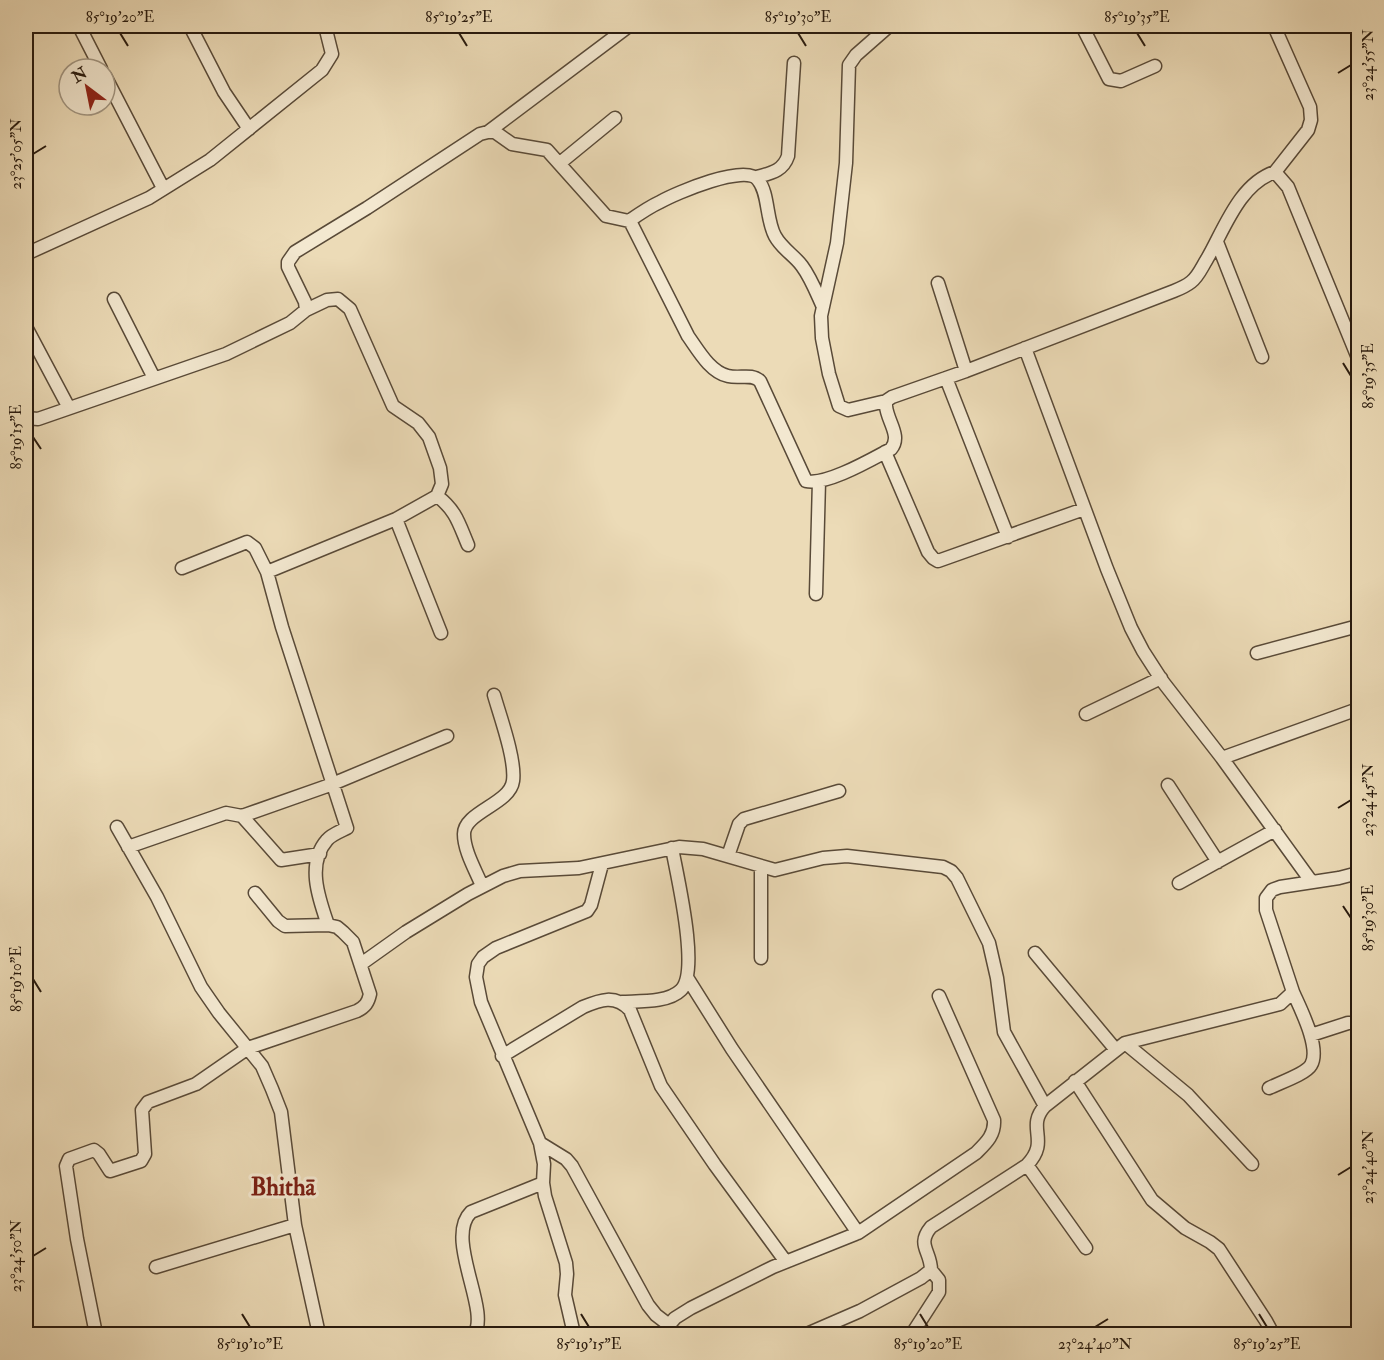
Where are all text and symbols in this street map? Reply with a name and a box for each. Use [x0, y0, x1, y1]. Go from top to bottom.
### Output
text: 85°19'20"E [86, 8, 154, 27]
text: 85°19'25"E [425, 8, 493, 27]
text: 85°19'30"E [765, 8, 831, 27]
text: 85°19'35"E [1104, 8, 1170, 27]
text: 23°24'55"N [1359, 29, 1378, 101]
north arrow [57, 57, 117, 117]
text: N [67, 62, 92, 88]
text: 23°25'05"N [7, 118, 26, 189]
text: 85°19'35"E [1359, 343, 1378, 409]
text: 85°19'15"E [7, 404, 26, 470]
text: 23°24'45"N [1359, 763, 1378, 836]
text: 85°19'30"E [1359, 885, 1378, 951]
text: 85°19'10"E [7, 946, 26, 1012]
text: 23°24'40"N [1359, 1129, 1378, 1204]
district label: Bhithā [251, 1172, 316, 1203]
text: 23°24'50"N [7, 1219, 26, 1292]
text: 85°19'10"E [217, 1335, 283, 1354]
text: 85°19'15"E [556, 1335, 622, 1354]
text: 85°19'20"E [894, 1335, 962, 1354]
text: 23°24'40"N [1058, 1335, 1133, 1354]
text: 85°19'25"E [1233, 1335, 1301, 1354]

